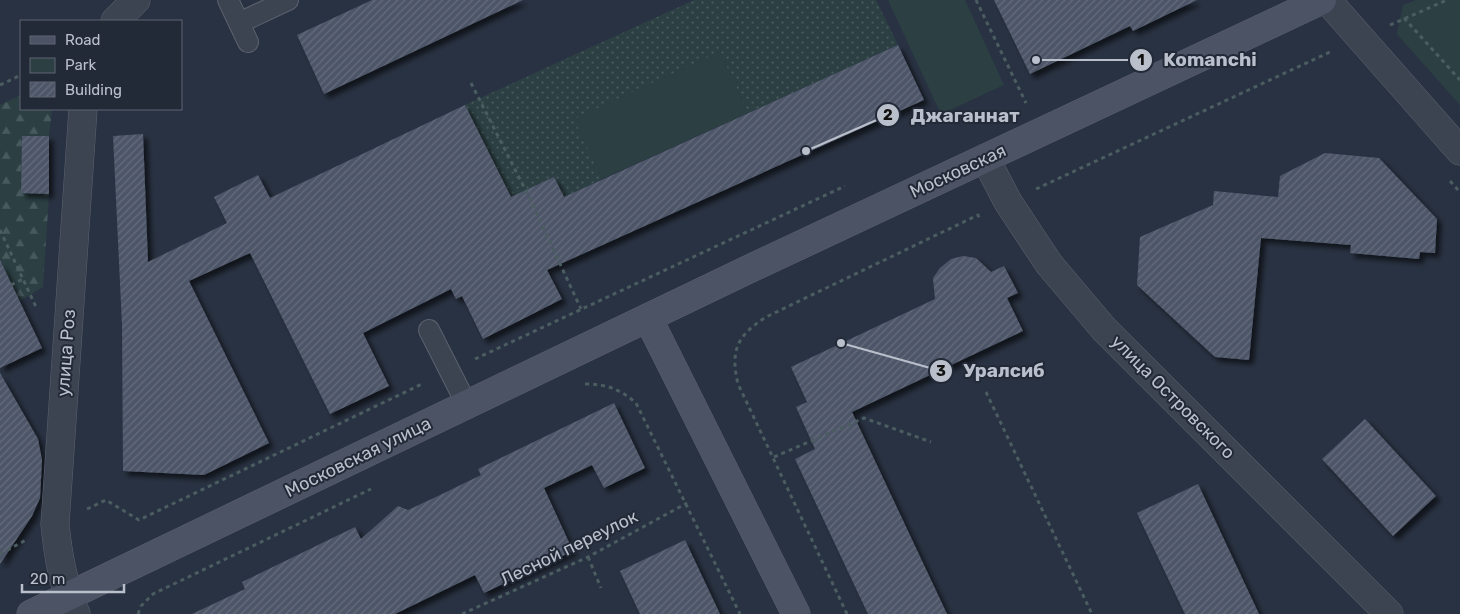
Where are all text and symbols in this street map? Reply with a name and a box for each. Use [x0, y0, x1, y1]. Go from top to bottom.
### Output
legend [20, 20, 182, 110]
text: Road [65, 31, 101, 49]
callout: Komanchi [1129, 43, 1267, 77]
text: Komanchi [1163, 48, 1257, 71]
text: 1 [1137, 51, 1145, 69]
text: Park [65, 56, 96, 74]
text: Building [65, 81, 122, 99]
callout: Джаганнат [875, 98, 1030, 132]
text: Джаганнат [910, 104, 1020, 127]
text: 2 [883, 106, 893, 124]
street label: Московская [906, 139, 1010, 203]
street label: улица Роз [52, 309, 80, 397]
street label: улица Островского [1107, 331, 1239, 463]
callout: Уралсиб [928, 354, 1055, 388]
text: Уралсиб [963, 359, 1045, 382]
text: 3 [936, 362, 946, 380]
street label: Московская улица [281, 412, 435, 502]
street label: Лесной переулок [497, 505, 642, 591]
scale bar [22, 562, 125, 594]
text: 20 m [30, 570, 65, 588]

